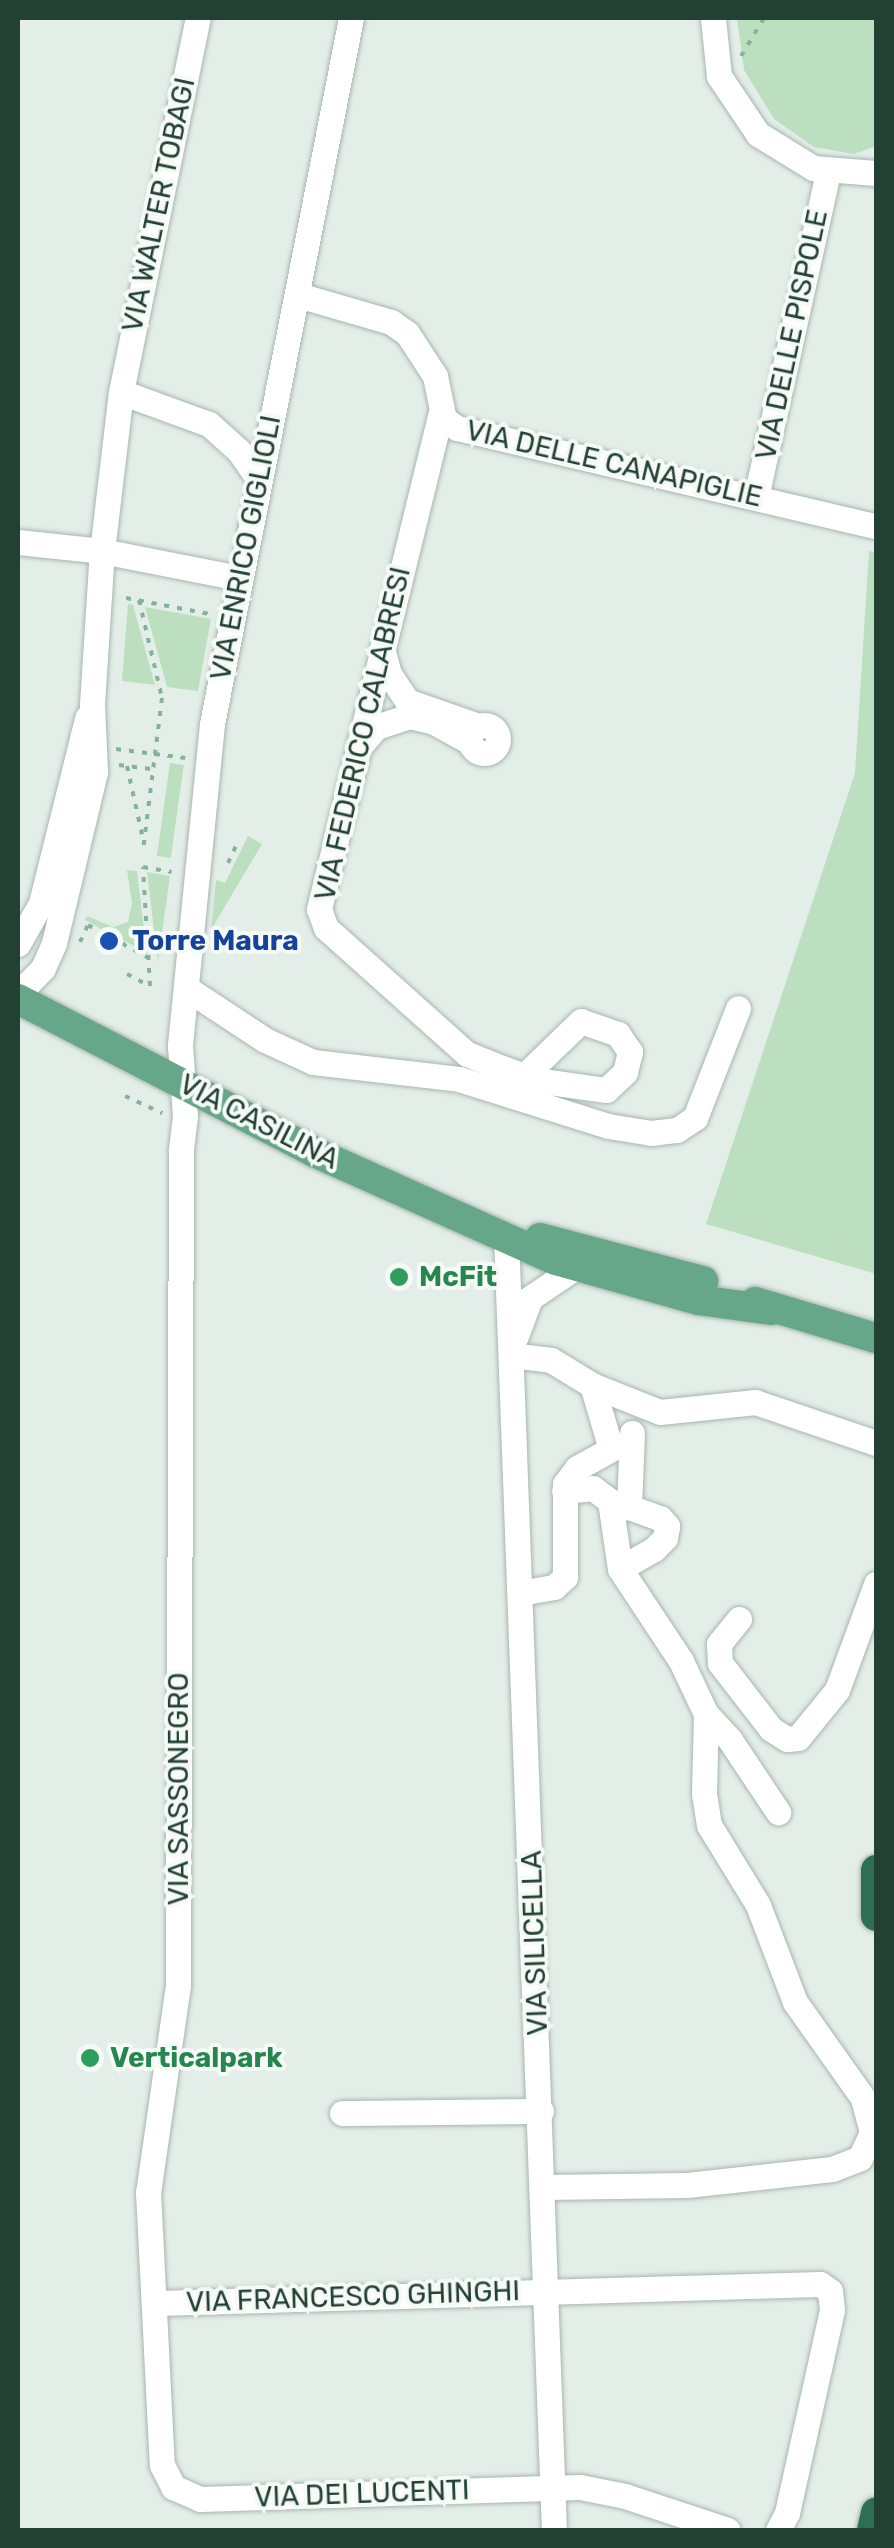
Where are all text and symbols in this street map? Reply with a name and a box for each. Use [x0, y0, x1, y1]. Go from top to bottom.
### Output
street label: VIA WALTER TOBAGI [115, 74, 203, 336]
street label: VIA DELLE PISPOLE [749, 206, 835, 464]
street label: VIA ENRICO GIGLIOLI [204, 412, 288, 684]
street label: VIA DELLE CANAPIGLIE [462, 413, 766, 515]
street label: VIA FEDERICO CALABRESI [308, 563, 418, 905]
place label: Torre Maura [132, 924, 299, 958]
marker: Torre Maura [96, 928, 122, 954]
street label: VIA CASILINA [173, 1067, 345, 1177]
place label: McFit [419, 1260, 497, 1294]
marker: McFit [388, 1266, 410, 1288]
street label: VIA SASSONEGRO [162, 1672, 196, 1906]
street label: VIA SILICELLA [515, 1849, 555, 2037]
place label: Verticalpark [110, 2041, 283, 2075]
marker: Verticalpark [79, 2047, 101, 2069]
street label: VIA FRANCESCO GHINGHI [185, 2274, 521, 2320]
street label: VIA DEI LUCENTI [253, 2473, 471, 2515]

